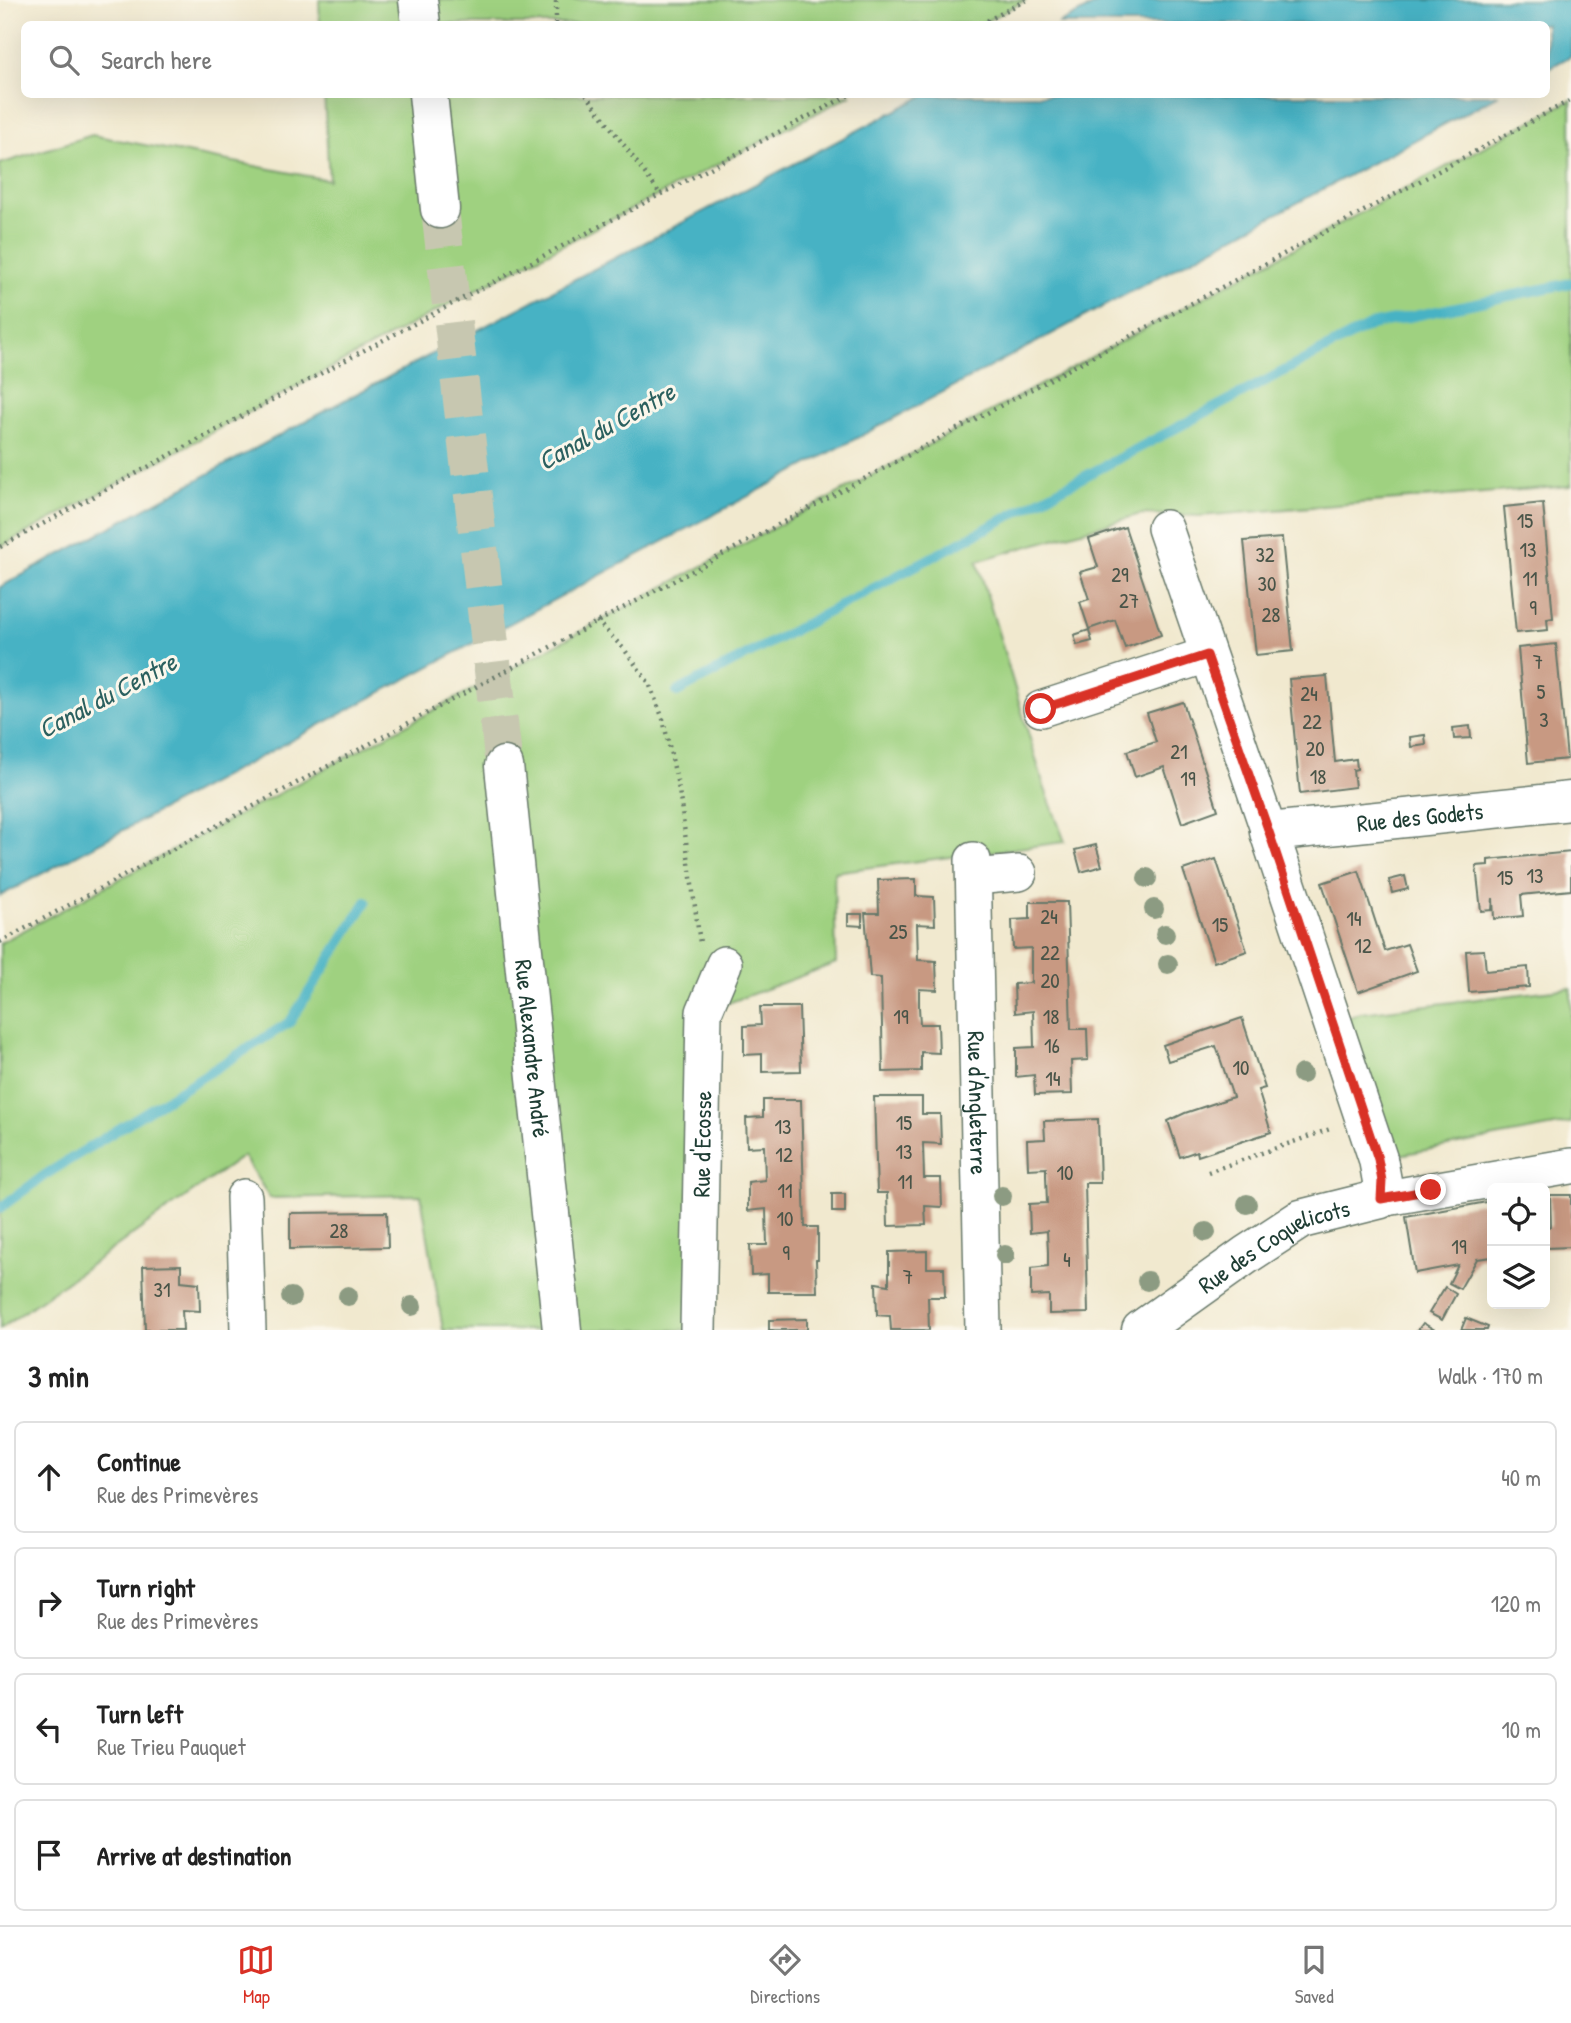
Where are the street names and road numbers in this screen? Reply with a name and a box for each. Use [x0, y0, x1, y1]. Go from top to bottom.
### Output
street label: Rue des Godets [1355, 794, 1485, 839]
street label: Rue Alexandre André [508, 958, 558, 1140]
street label: Rue d'Angleterre [961, 1031, 996, 1176]
street label: Rue d'Ecosse [685, 1090, 719, 1198]
street label: Rue des Coquelicots [1192, 1191, 1353, 1300]

